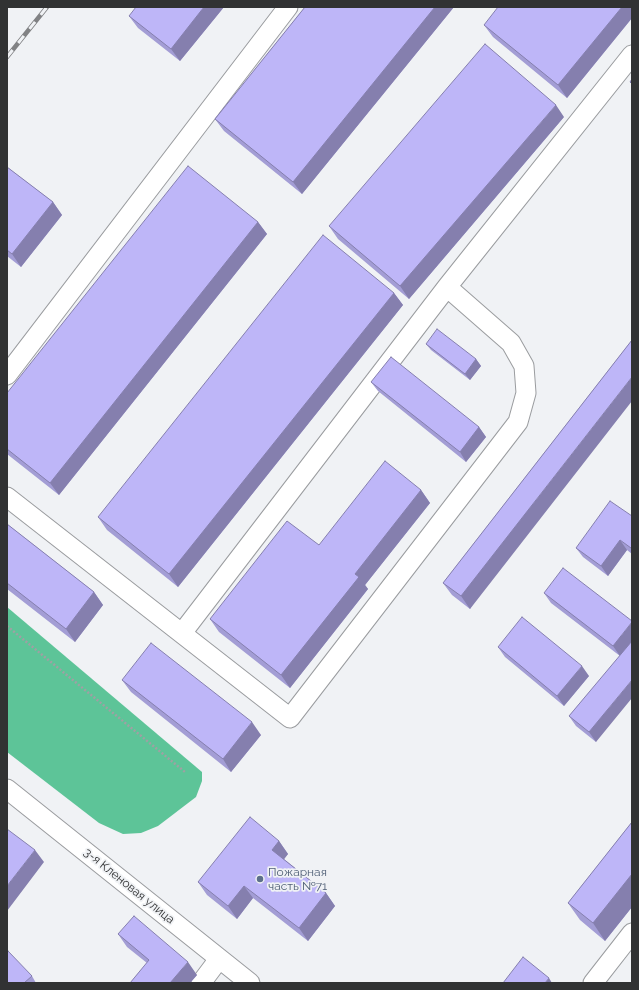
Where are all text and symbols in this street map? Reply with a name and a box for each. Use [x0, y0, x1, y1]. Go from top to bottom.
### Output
street label: 3-я Кленовая улица [81, 845, 177, 927]
place label: Пожарная часть №71 [268, 865, 327, 893]
marker: Пожарная часть №71 [255, 874, 265, 884]

